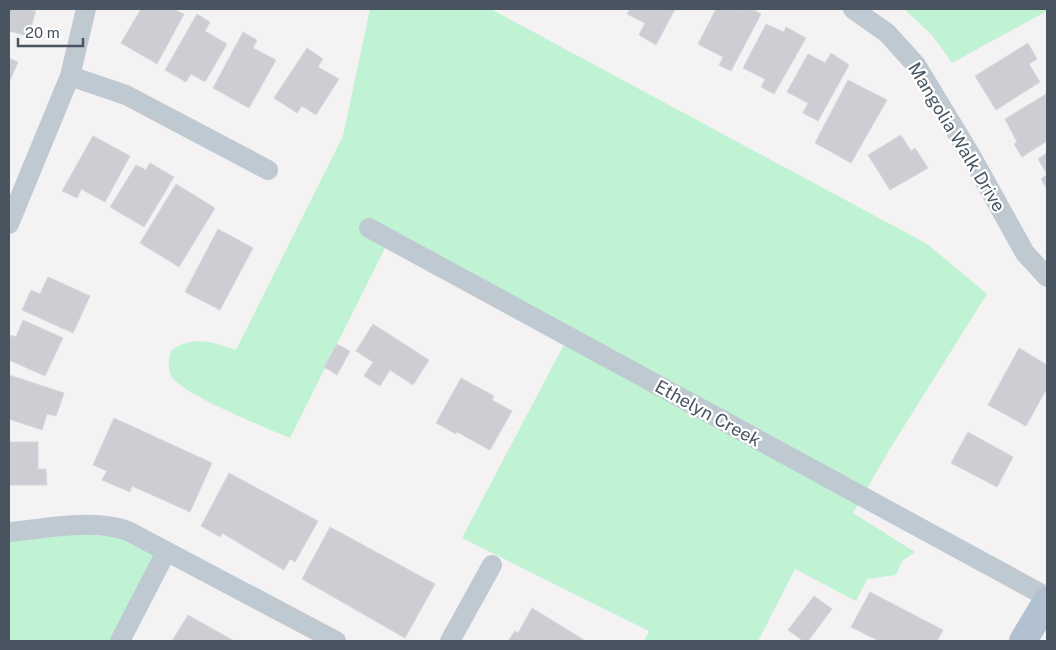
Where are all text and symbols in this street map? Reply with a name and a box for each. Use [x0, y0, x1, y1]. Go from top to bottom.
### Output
scale bar [18, 15, 82, 47]
text: 20 m [25, 24, 60, 41]
street label: Mangolia Walk Drive [904, 59, 1010, 215]
street label: Ethelyn Creek [652, 375, 764, 451]

